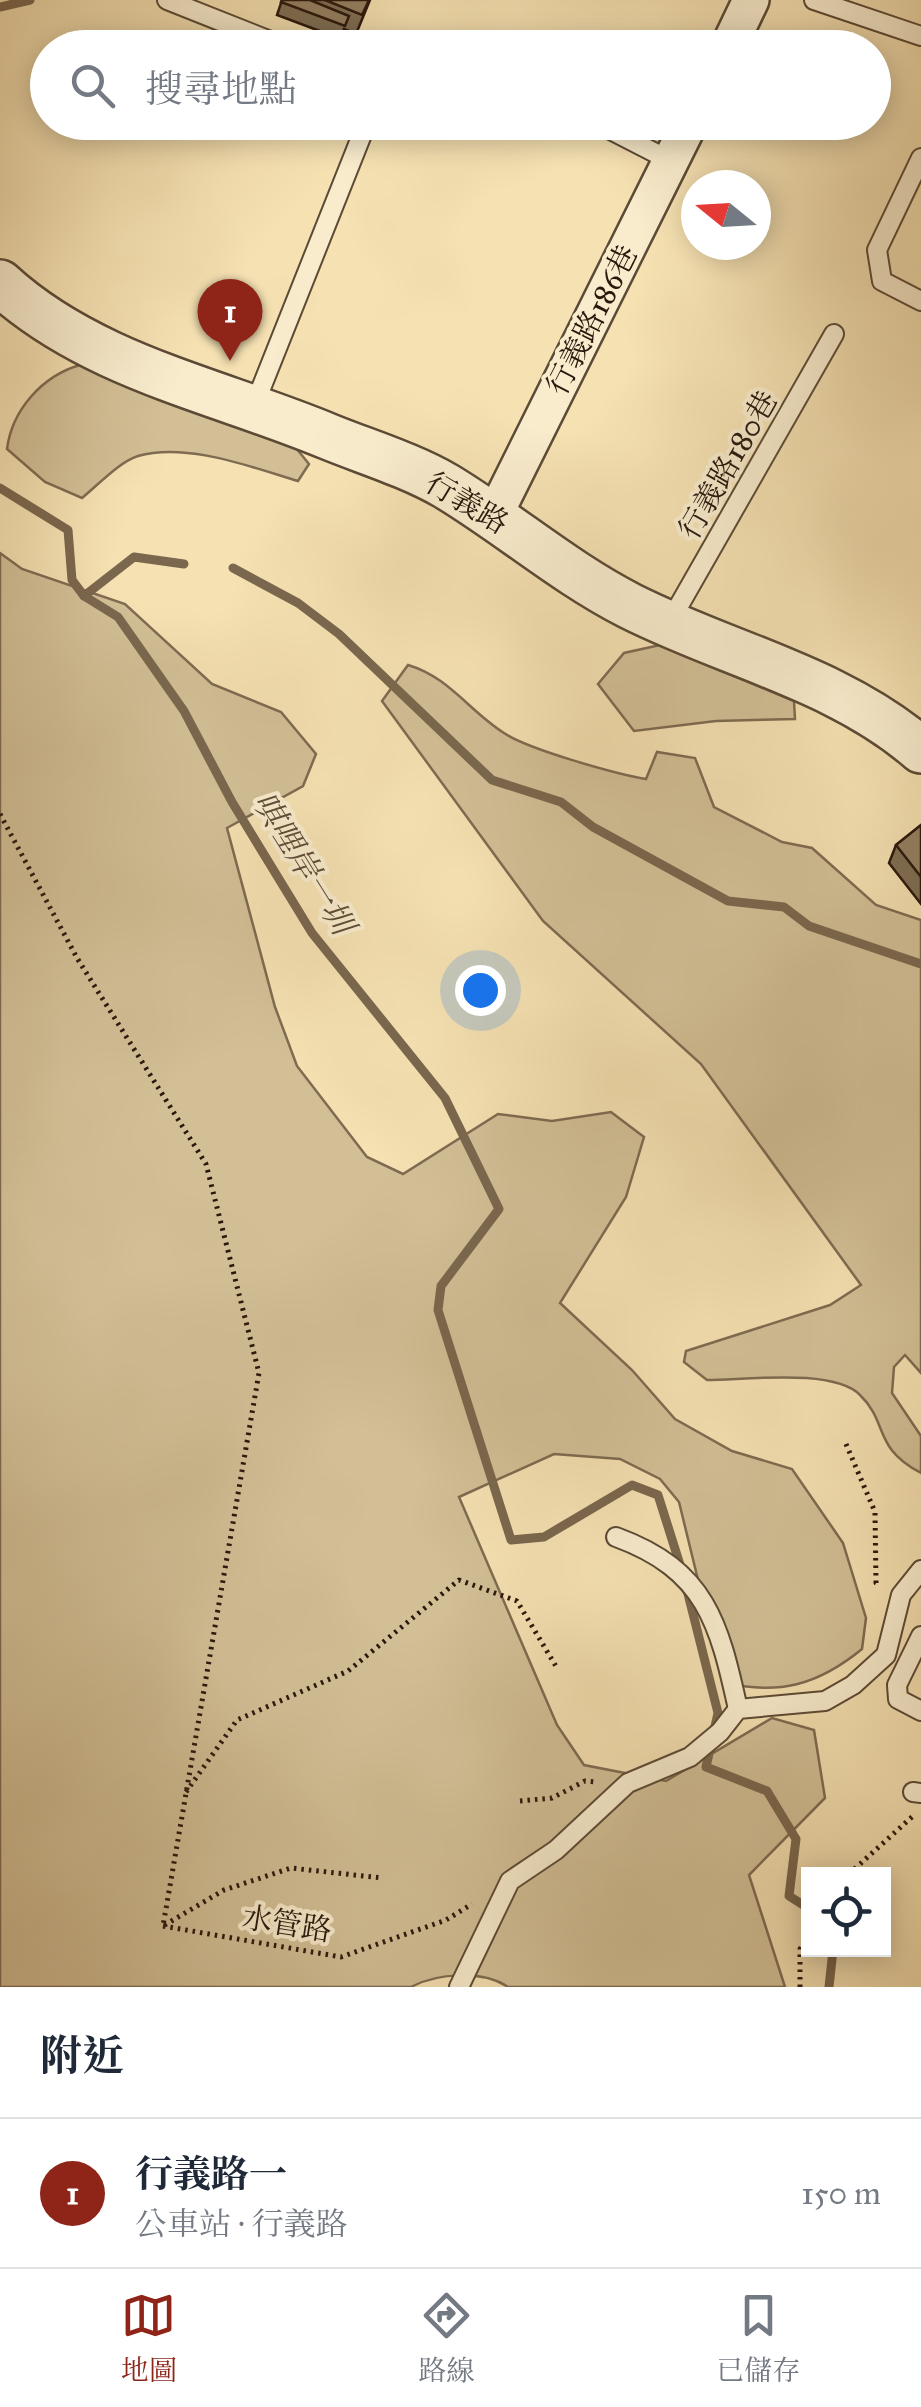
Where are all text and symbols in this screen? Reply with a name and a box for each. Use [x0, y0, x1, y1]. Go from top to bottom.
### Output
search box [30, 30, 891, 140]
icon: search [65, 58, 120, 113]
text: 搜尋地點 [145, 66, 297, 112]
north arrow [681, 170, 771, 260]
street label: 行義路186巷 [539, 239, 645, 401]
pin: 1 [198, 278, 262, 361]
street label: 行義路180巷 [671, 384, 785, 546]
street label: 行義路 [419, 464, 515, 542]
water label: 唭哩岸一圳 [244, 785, 365, 945]
your location [455, 965, 506, 1016]
map controls [801, 1867, 891, 1957]
button: locate [801, 1867, 891, 1957]
street label: 水管路 [240, 1899, 334, 1949]
text: 附近 [40, 2030, 124, 2082]
text: 行義路一 [135, 2151, 287, 2197]
text: 1 [66, 2174, 79, 2213]
text: 150 m [801, 2174, 881, 2213]
text: 公車站 · 行義路 [135, 2205, 348, 2244]
tab: 地圖 [121, 2288, 177, 2388]
tab: 路線 [418, 2288, 474, 2388]
tab: 已儲存 [716, 2288, 800, 2388]

